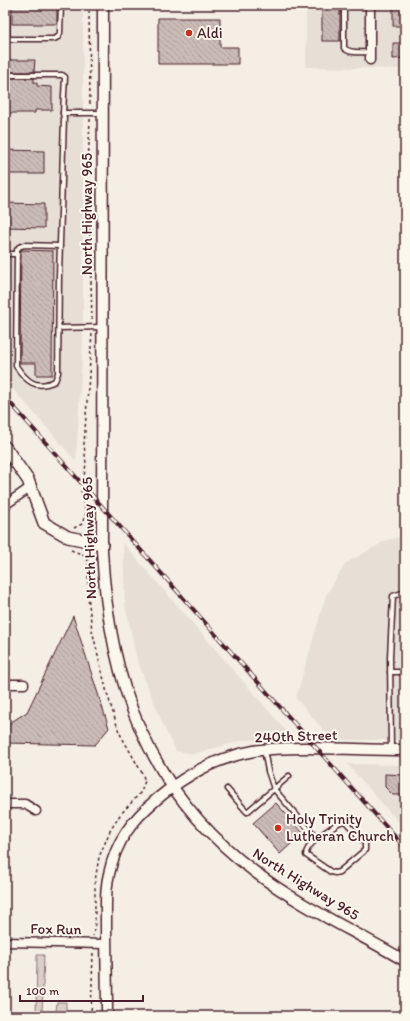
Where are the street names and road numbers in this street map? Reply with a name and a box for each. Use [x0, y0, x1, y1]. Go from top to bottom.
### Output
street label: North Highway 965 [78, 153, 96, 275]
street label: North Highway 965 [78, 476, 100, 599]
street label: 240th Street [254, 726, 338, 746]
street label: North Highway 965 [249, 844, 363, 924]
street label: Fox Run [30, 920, 82, 938]

